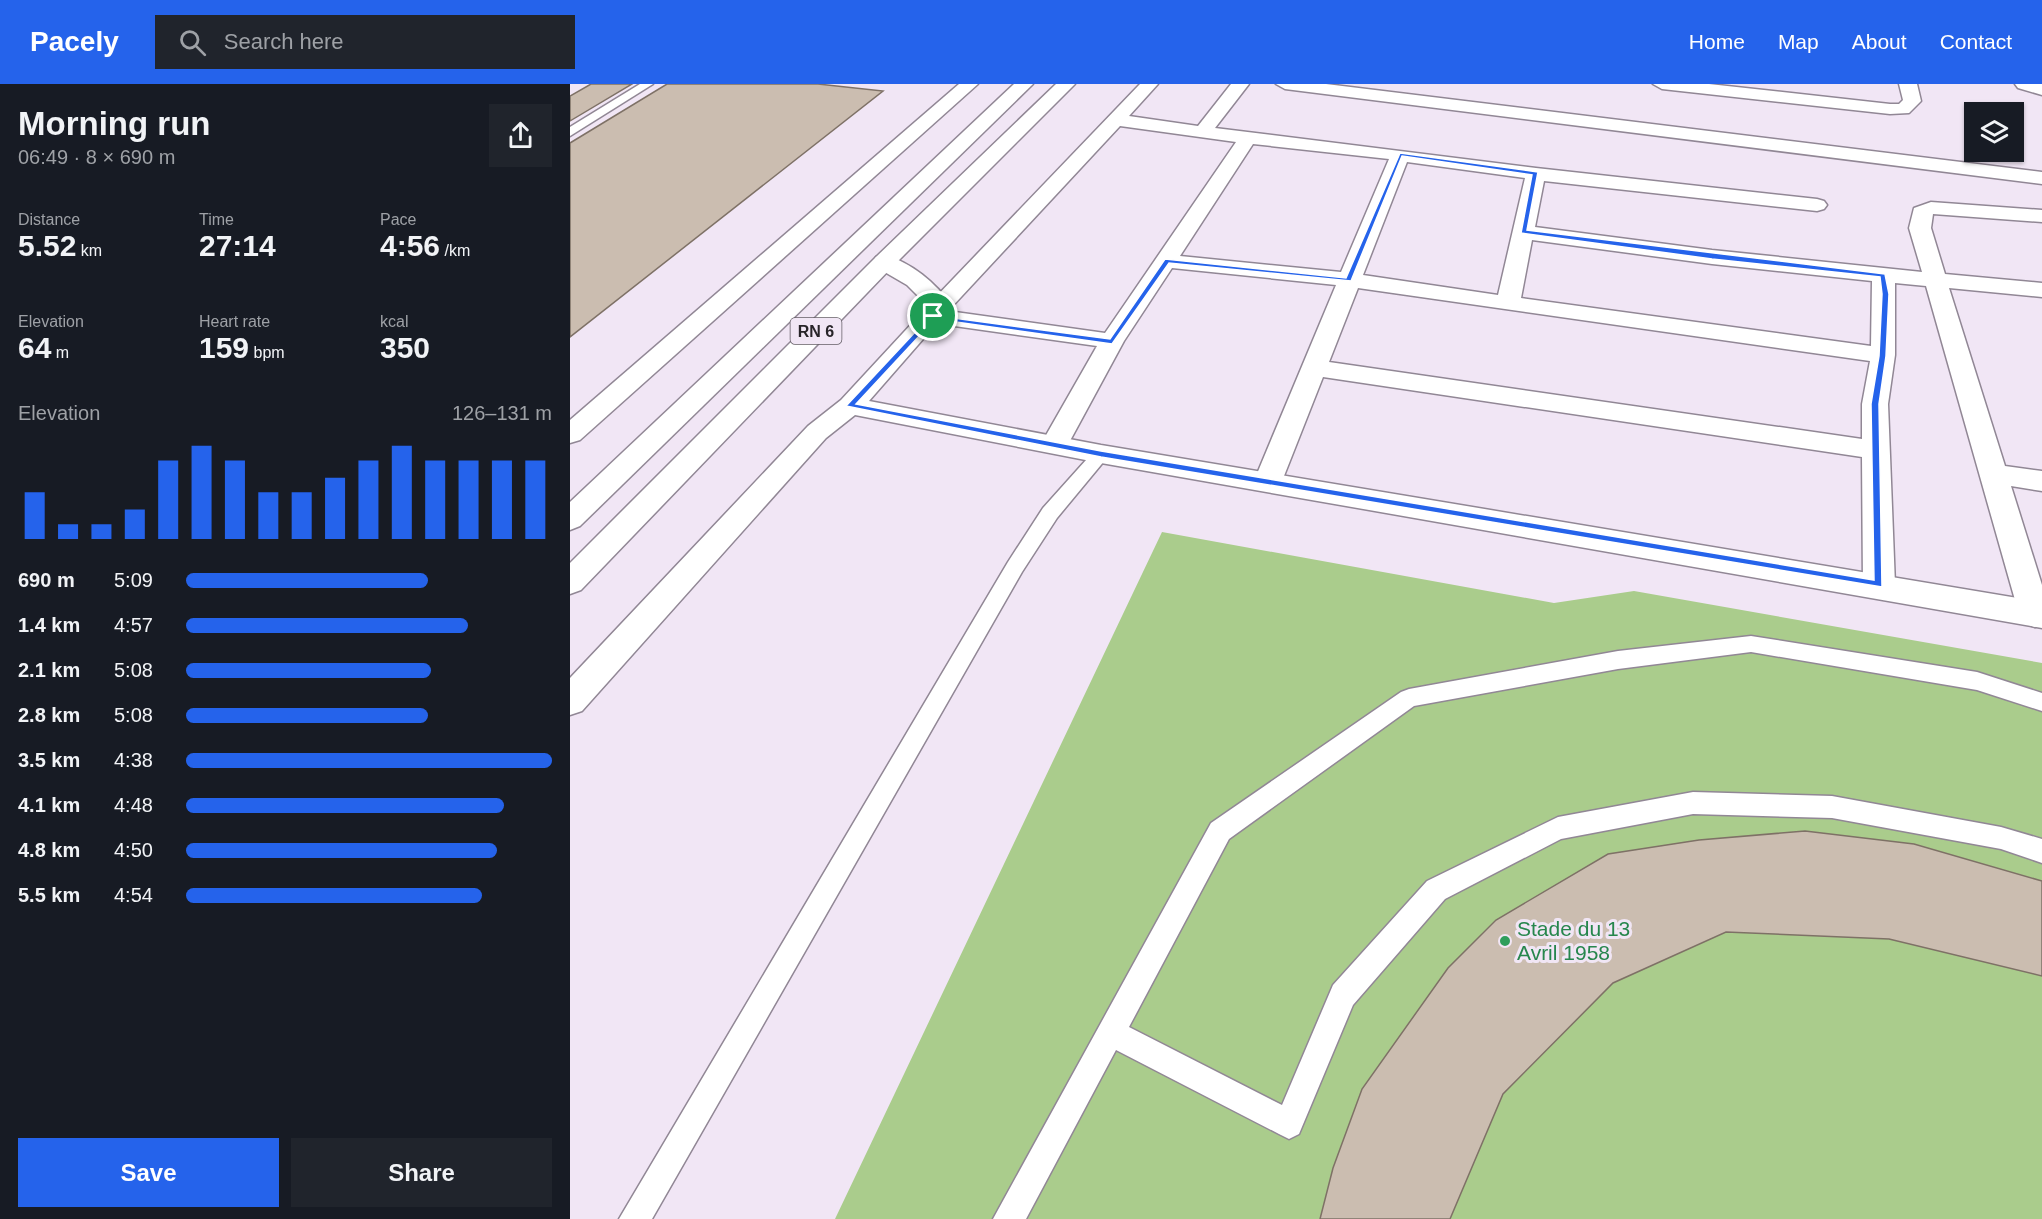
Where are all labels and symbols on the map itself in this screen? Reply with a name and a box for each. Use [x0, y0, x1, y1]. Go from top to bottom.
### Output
pin [907, 290, 958, 341]
road number: RN 6 [790, 318, 842, 344]
place label: Stade du 13 Avril 1958 [1517, 917, 1630, 964]
marker: Stade du 13 Avril 1958 [1498, 934, 1512, 948]

